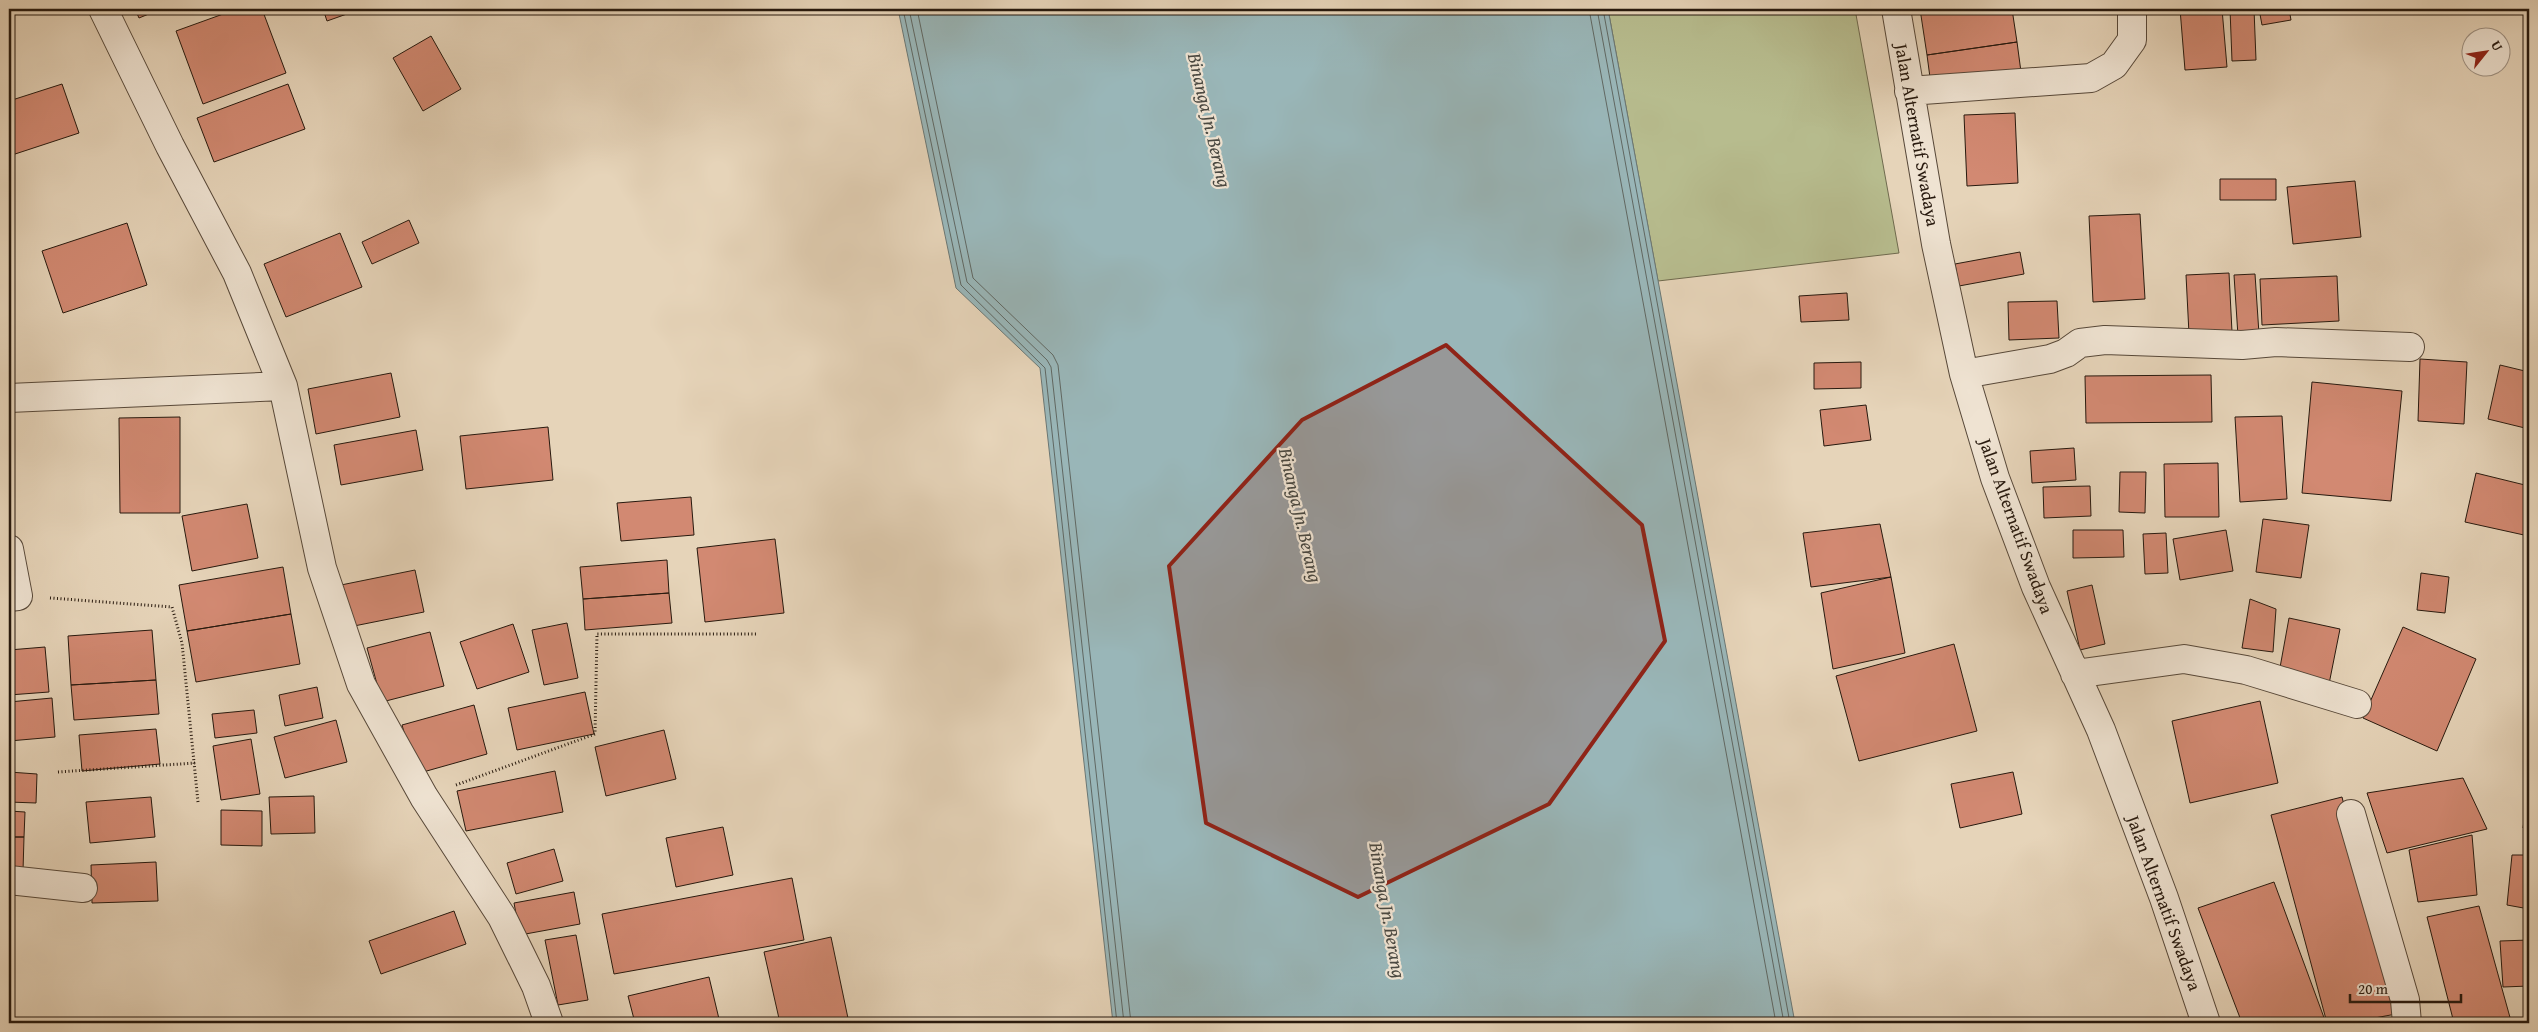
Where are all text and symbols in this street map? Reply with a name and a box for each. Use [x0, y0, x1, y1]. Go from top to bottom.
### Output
north arrow [2460, 28, 2510, 78]
text: U [2486, 36, 2509, 55]
street label: Jalan Alternatif Swadaya [1888, 40, 1947, 229]
water label: Binanga Jn. Berang [1181, 49, 1239, 190]
street label: Jalan Alternatif Swadaya [1971, 432, 2061, 618]
water label: Binanga Jn. Berang [1272, 444, 1330, 585]
street label: Jalan Alternatif Swadaya [2119, 809, 2209, 995]
water label: Binanga Jn. Berang [1362, 839, 1414, 980]
scale bar [2350, 972, 2462, 1004]
text: 20 m [2358, 978, 2389, 999]

